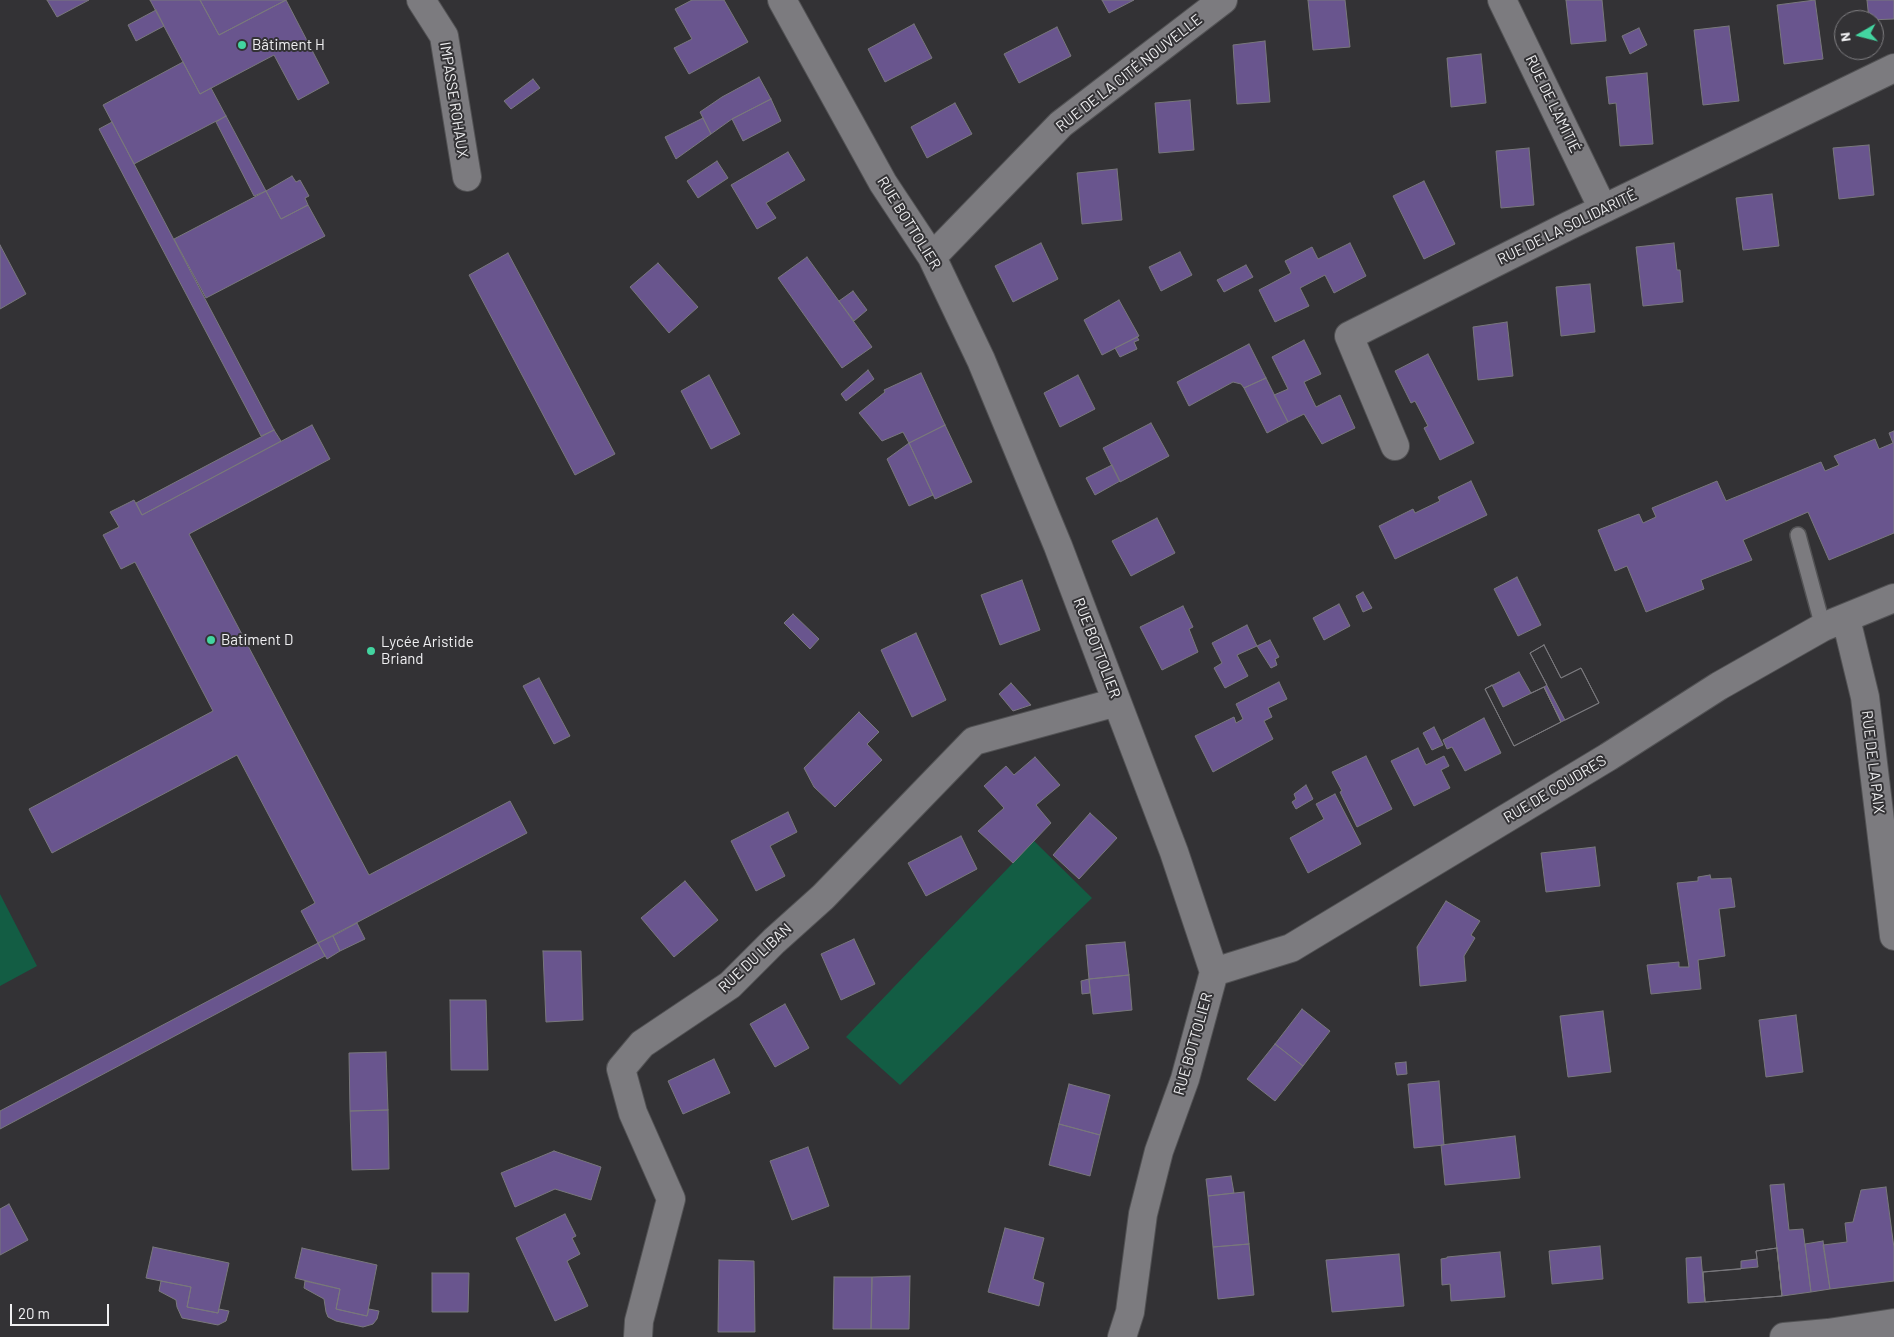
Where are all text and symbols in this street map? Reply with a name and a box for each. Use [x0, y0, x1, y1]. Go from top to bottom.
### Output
street label: RUE DE LA CITÉ NOUVELLE [1052, 10, 1206, 136]
north arrow [1834, 10, 1884, 60]
text: N [1836, 31, 1854, 43]
place label: Bâtiment H [252, 36, 325, 54]
marker: Bâtiment H [236, 39, 248, 51]
street label: IMPASSE ROHAUX [436, 41, 472, 159]
street label: RUE DE L'AMITIÉ [1522, 52, 1584, 156]
street label: RUE BOTTOLIER [873, 173, 945, 273]
street label: RUE DE LA SOLIDARITÉ [1494, 185, 1640, 269]
street label: RUE BOTTOLIER [1070, 595, 1124, 701]
place label: Batiment D [221, 631, 293, 649]
place label: Lycée Aristide Briand [381, 633, 474, 668]
marker: Batiment D [205, 634, 217, 646]
marker: Lycée Aristide Briand [365, 645, 377, 657]
street label: RUE DE LA PAIX [1858, 709, 1888, 815]
street label: RUE DE COUDRES [1500, 751, 1610, 827]
street label: RUE DU LIBAN [715, 919, 795, 997]
street label: RUE BOTTOLIER [1170, 991, 1216, 1097]
scale bar [12, 1294, 111, 1326]
text: 20 m [18, 1304, 50, 1322]

